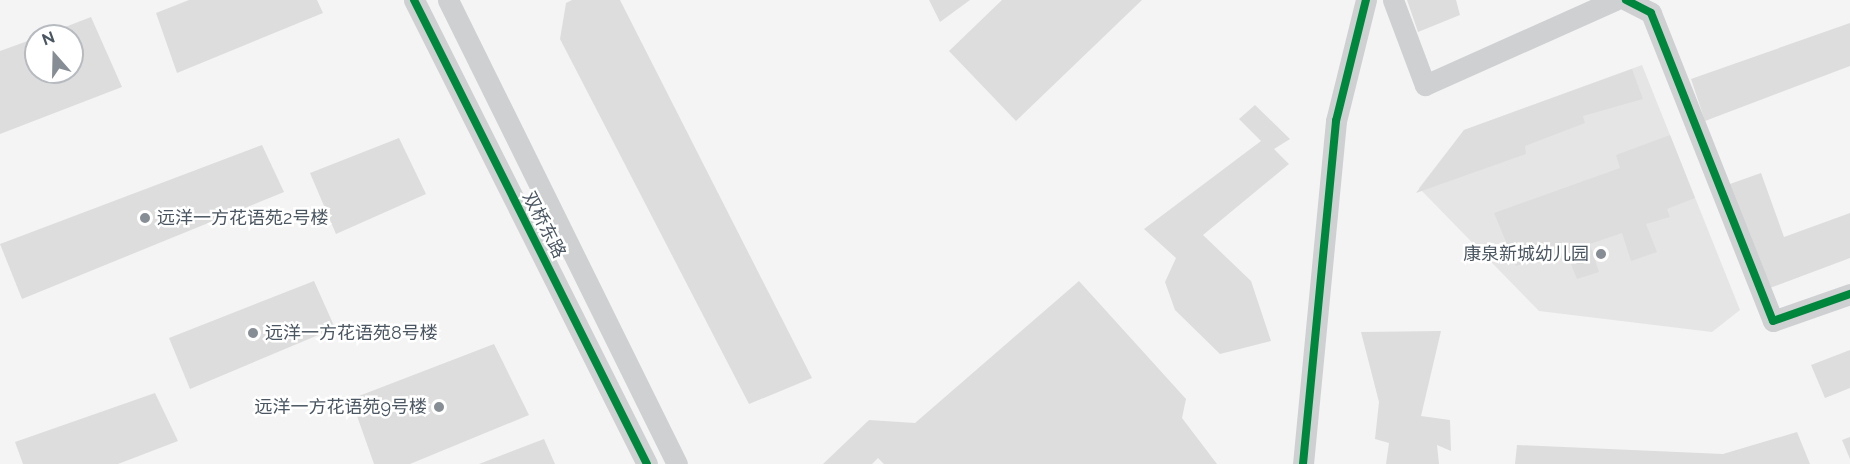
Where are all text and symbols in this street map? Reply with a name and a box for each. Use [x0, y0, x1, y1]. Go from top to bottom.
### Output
north arrow [24, 24, 84, 84]
text: N [39, 27, 57, 50]
street label: 双桥东路 [518, 188, 570, 262]
place label: 远洋一方花语苑2号楼 [157, 207, 328, 229]
marker: 远洋一方花语苑2号楼 [138, 211, 152, 225]
place label: 康泉新城幼儿园 [1463, 243, 1589, 265]
marker: 康泉新城幼儿园 [1594, 247, 1608, 261]
place label: 远洋一方花语苑8号楼 [265, 322, 438, 344]
marker: 远洋一方花语苑8号楼 [246, 326, 260, 340]
place label: 远洋一方花语苑9号楼 [254, 396, 427, 418]
marker: 远洋一方花语苑9号楼 [432, 400, 446, 414]

